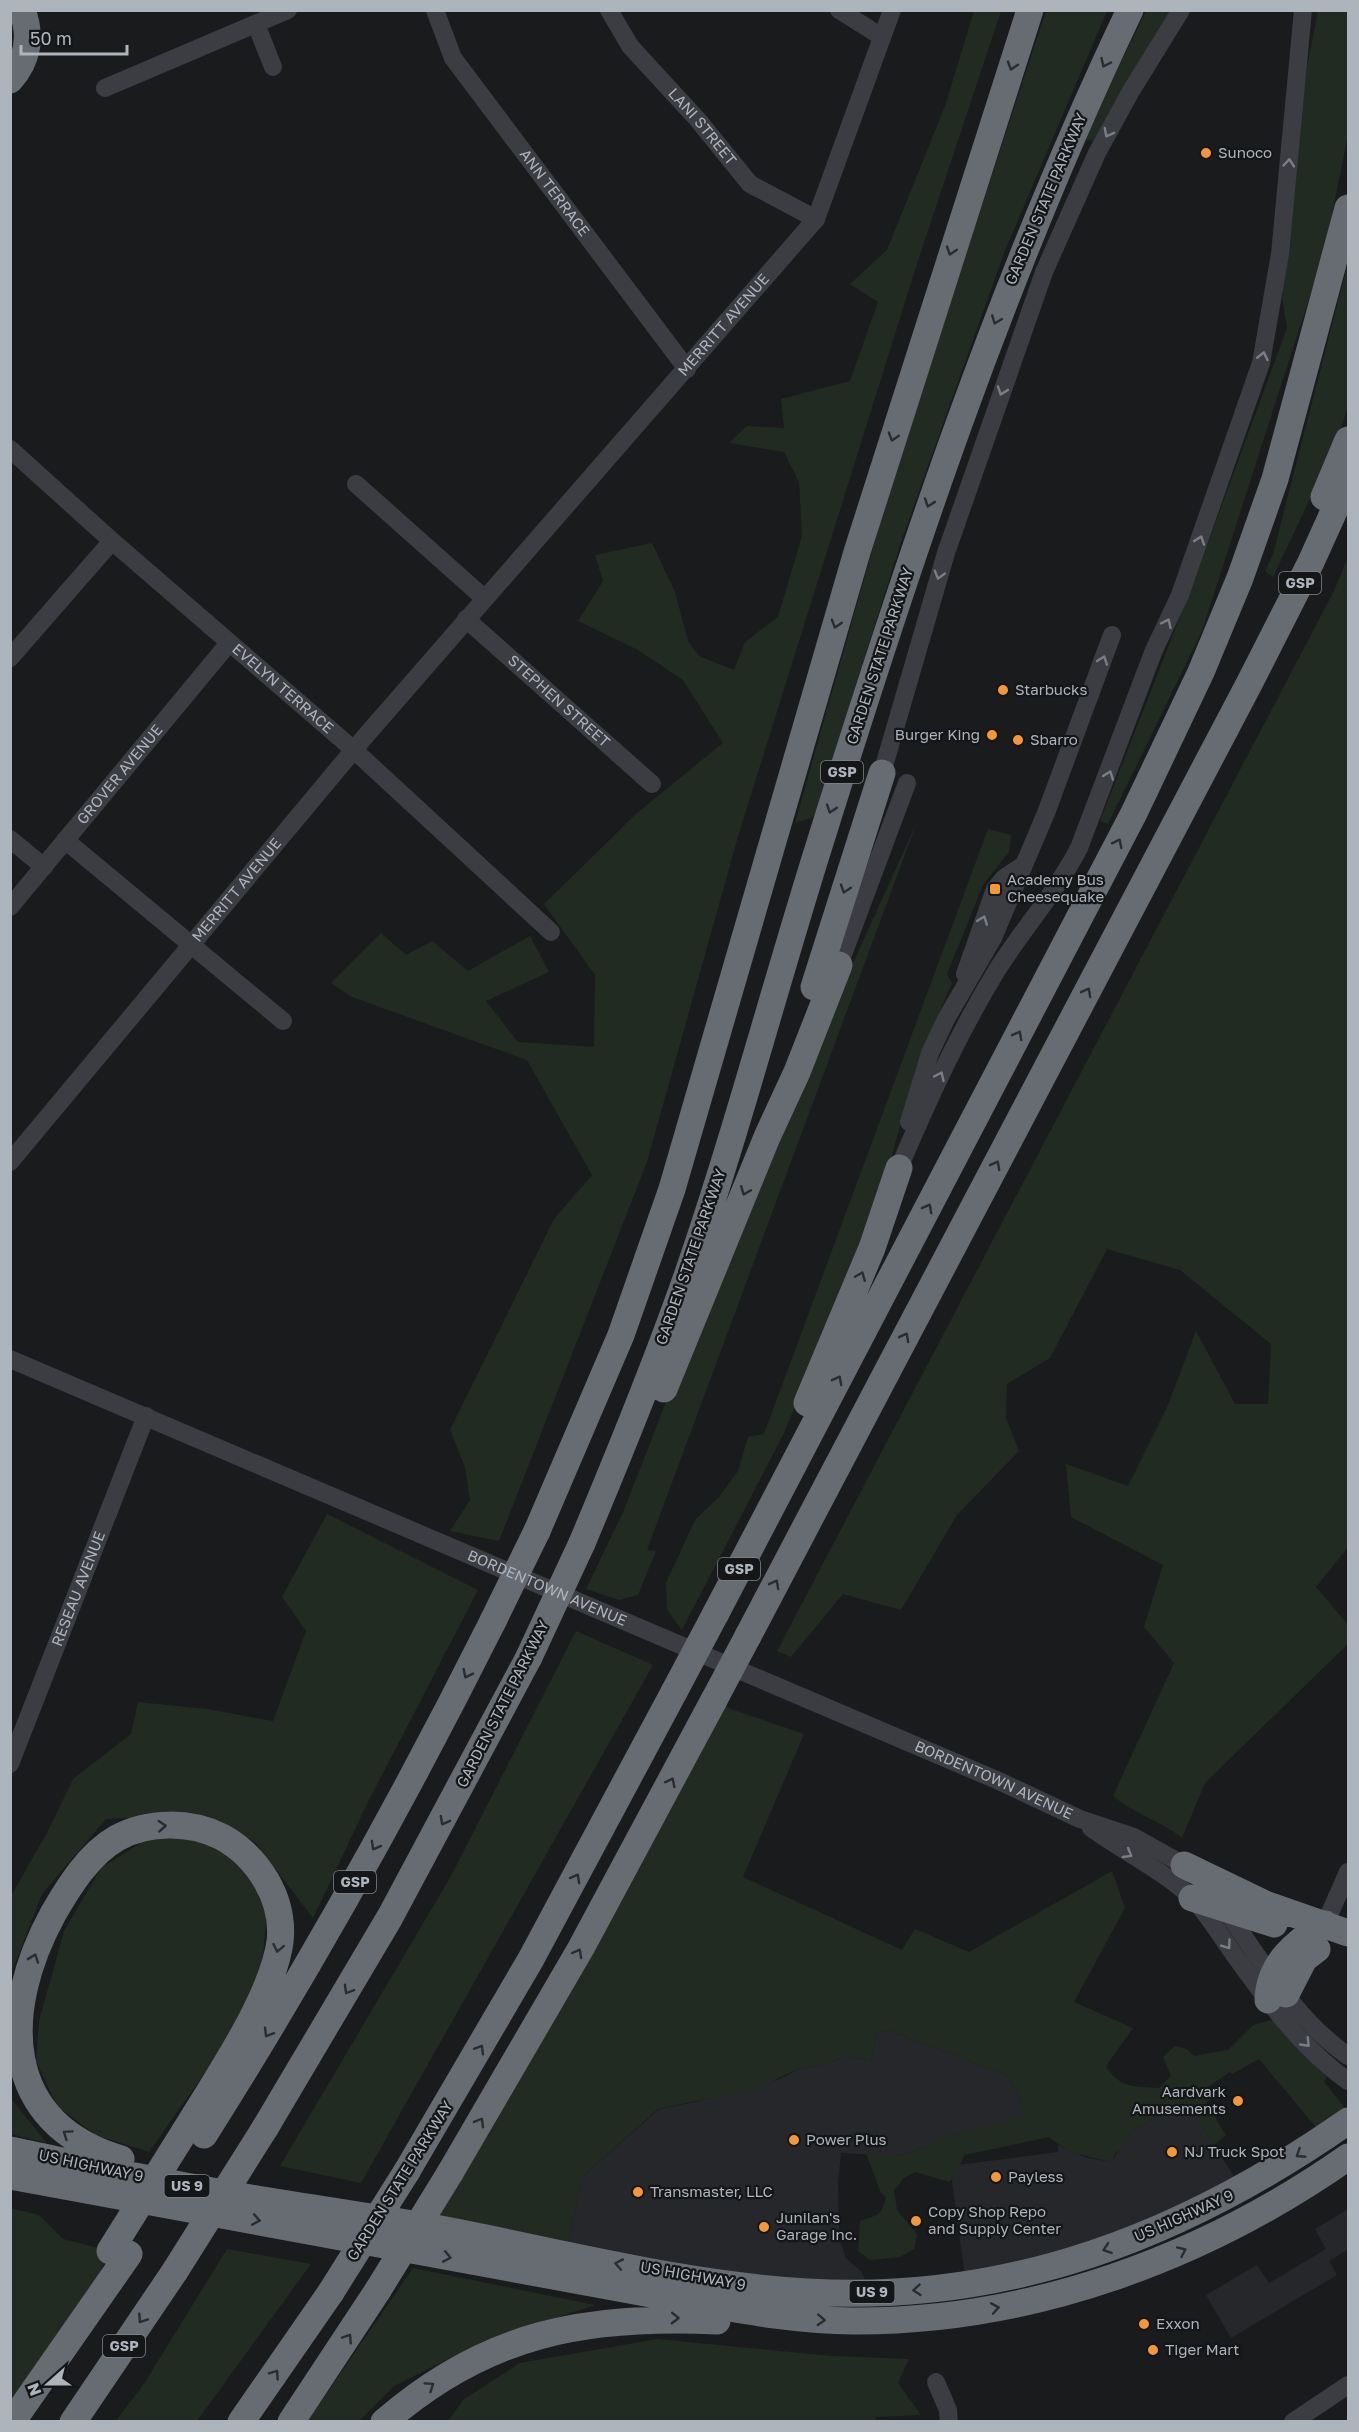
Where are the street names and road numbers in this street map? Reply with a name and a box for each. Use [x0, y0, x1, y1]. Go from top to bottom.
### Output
street label: LANI STREET [665, 84, 741, 168]
street label: GARDEN STATE PARKWAY [1001, 110, 1090, 287]
street label: ANN TERRACE [517, 145, 594, 239]
street label: MERRITT AVENUE [674, 270, 772, 379]
street label: GARDEN STATE PARKWAY [842, 565, 916, 746]
road number: GSP [1279, 572, 1321, 594]
street label: EVELYN TERRACE [229, 639, 338, 736]
street label: STEPHEN STREET [505, 651, 614, 750]
street label: GROVER AVENUE [72, 720, 166, 828]
road number: GSP [821, 761, 863, 783]
street label: MERRITT AVENUE [188, 834, 284, 945]
street label: GARDEN STATE PARKWAY [651, 1166, 729, 1347]
street label: RESEAU AVENUE [47, 1528, 108, 1649]
street label: BORDENTOWN AVENUE [465, 1545, 630, 1629]
road number: GSP [718, 1558, 760, 1580]
street label: GARDEN STATE PARKWAY [452, 1617, 552, 1790]
street label: BORDENTOWN AVENUE [912, 1736, 1076, 1822]
road number: GSP [334, 1871, 376, 1893]
street label: GARDEN STATE PARKWAY [343, 2097, 456, 2264]
street label: US HIGHWAY 9 [37, 2145, 145, 2185]
road number: US 9 [164, 2175, 210, 2197]
street label: US HIGHWAY 9 [1131, 2185, 1236, 2245]
street label: US HIGHWAY 9 [639, 2257, 747, 2293]
road number: US 9 [850, 2281, 894, 2303]
road number: GSP [103, 2335, 145, 2357]

